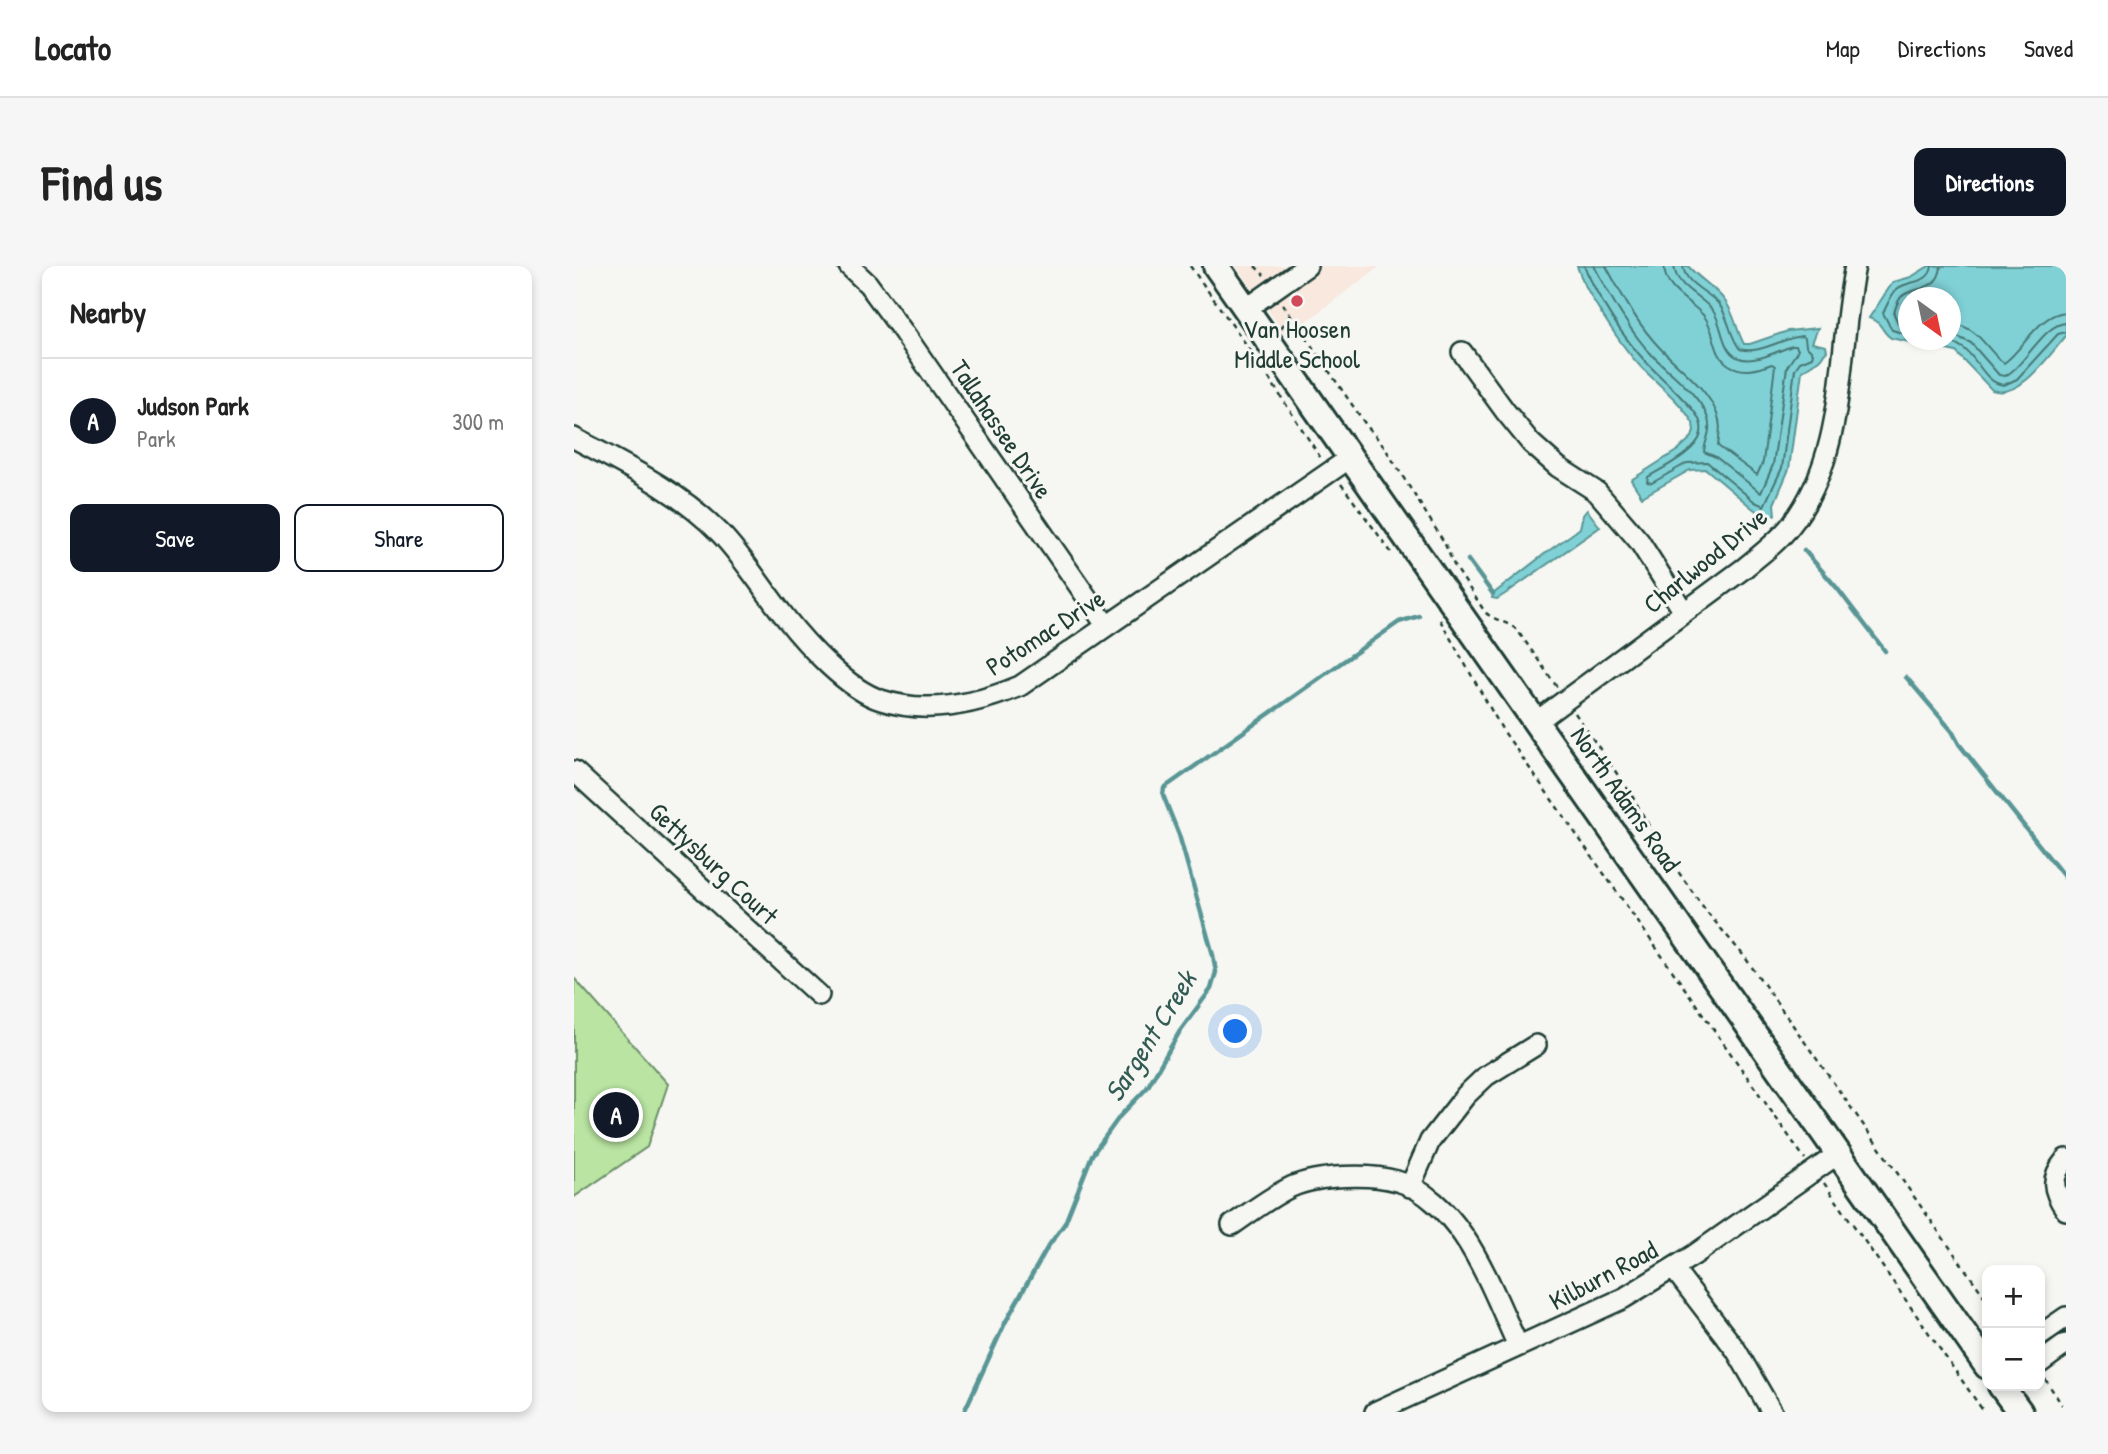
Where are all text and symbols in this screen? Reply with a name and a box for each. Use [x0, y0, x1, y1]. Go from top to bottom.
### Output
text: Locato [35, 26, 111, 70]
text: Map [1826, 32, 1860, 64]
text: Directions [1898, 32, 1986, 64]
text: Saved [2024, 32, 2073, 64]
button: Directions [1914, 148, 2066, 216]
text: Find us [42, 149, 162, 215]
north arrow [1898, 287, 1961, 350]
text: Nearby [70, 292, 146, 332]
marker: Van Hoosen Middle School [1289, 293, 1305, 309]
place label: Van Hoosen Middle School [1234, 311, 1360, 376]
street label: Tallahassee Drive [943, 353, 1061, 505]
text: Judson Park [137, 388, 249, 423]
text: A [87, 406, 99, 437]
text: 300 m [452, 406, 504, 437]
text: Park [137, 423, 175, 454]
street label: Charlwood Drive [1636, 499, 1774, 621]
button: Save [70, 504, 280, 572]
button: Share [294, 504, 504, 572]
street label: Potomac Drive [979, 580, 1111, 684]
street label: North Adams Road [1563, 720, 1689, 878]
street label: Gettysburg Court [642, 794, 787, 933]
water label: Sargent Creek [1095, 962, 1206, 1108]
your location [1218, 1014, 1252, 1048]
pin: A [593, 1089, 639, 1141]
street label: Kilburn Road [1543, 1232, 1663, 1318]
map controls [1982, 1265, 2045, 1391]
button: + [1982, 1265, 2045, 1328]
button: − [1982, 1328, 2045, 1391]

